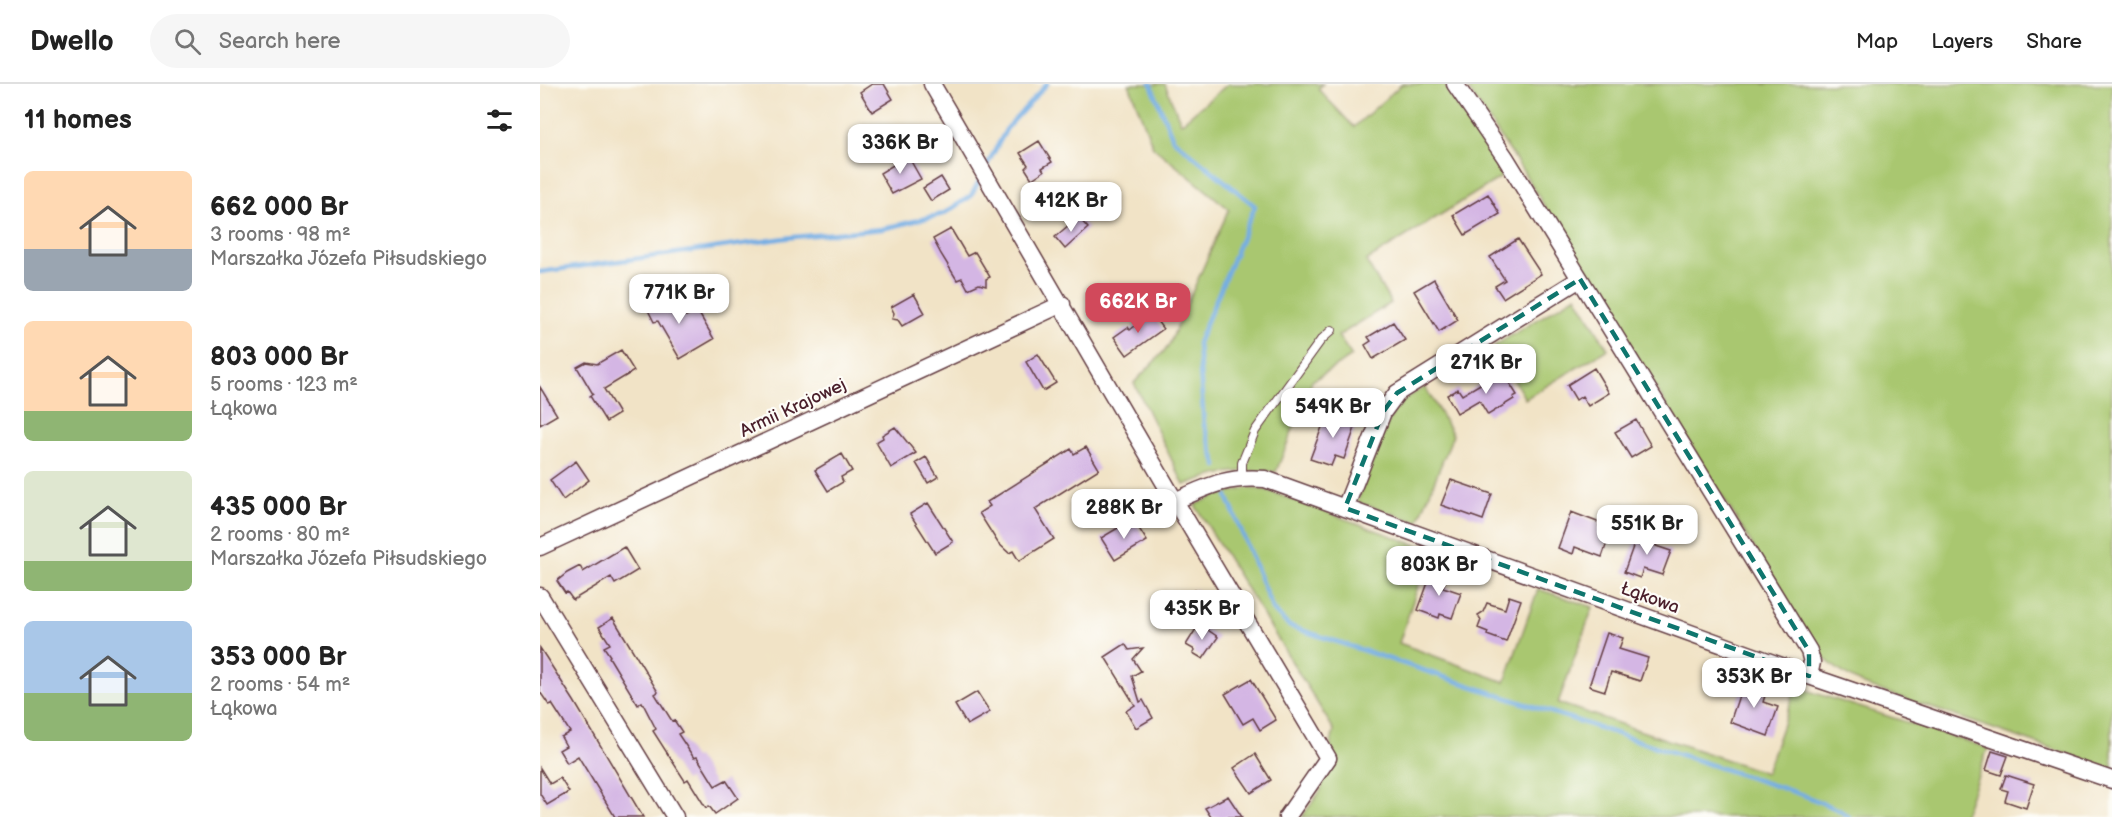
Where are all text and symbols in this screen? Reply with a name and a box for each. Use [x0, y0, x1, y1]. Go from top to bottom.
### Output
search box [150, 14, 570, 68]
text: Dwello [30, 25, 114, 58]
icon: search [171, 25, 204, 58]
text: Search here [219, 28, 341, 55]
text: Map [1856, 29, 1898, 54]
text: Layers [1931, 29, 1993, 54]
text: Share [2026, 29, 2082, 54]
icon: filters [483, 104, 516, 137]
text: 11 homes [24, 105, 132, 136]
pin: 336K Br [845, 124, 955, 175]
text: 336K Br [862, 131, 938, 155]
pin: 412K Br [1016, 182, 1126, 233]
text: 412K Br [1035, 189, 1107, 213]
text: 662 000 Br [210, 192, 348, 223]
icon: home [72, 195, 144, 267]
text: 3 rooms · 98 m² [210, 223, 351, 247]
text: Marszałka Józefa Piłsudskiego [210, 247, 487, 271]
pin: 771K Br [624, 274, 734, 325]
text: 771K Br [643, 281, 715, 305]
pin: 662K Br [1083, 283, 1193, 334]
text: 662K Br [1099, 290, 1177, 314]
text: 803 000 Br [210, 342, 348, 373]
pin: 271K Br [1431, 344, 1541, 395]
icon: home [72, 345, 144, 417]
text: 271K Br [1450, 351, 1522, 375]
text: 5 rooms · 123 m² [210, 373, 358, 397]
street label: Armii Krajowej [736, 374, 850, 442]
pin: 549K Br [1278, 388, 1388, 439]
text: 549K Br [1295, 395, 1371, 419]
text: Łąkowa [210, 397, 278, 421]
pin: 288K Br [1069, 489, 1179, 540]
text: 435 000 Br [210, 492, 347, 523]
icon: home [72, 495, 144, 567]
text: 288K Br [1085, 496, 1163, 520]
pin: 551K Br [1592, 505, 1702, 556]
text: 551K Br [1611, 512, 1683, 536]
text: 2 rooms · 80 m² [210, 523, 350, 547]
pin: 803K Br [1384, 546, 1494, 597]
text: Marszałka Józefa Piłsudskiego [210, 547, 487, 571]
text: 803K Br [1400, 553, 1478, 577]
street label: Łąkowa [1618, 578, 1682, 618]
pin: 435K Br [1147, 590, 1257, 641]
text: 435K Br [1164, 597, 1240, 621]
text: 353 000 Br [210, 642, 347, 673]
icon: home [72, 645, 144, 717]
pin: 353K Br [1699, 658, 1809, 709]
text: 353K Br [1716, 665, 1792, 689]
text: 2 rooms · 54 m² [210, 673, 350, 697]
text: Łąkowa [210, 697, 278, 721]

